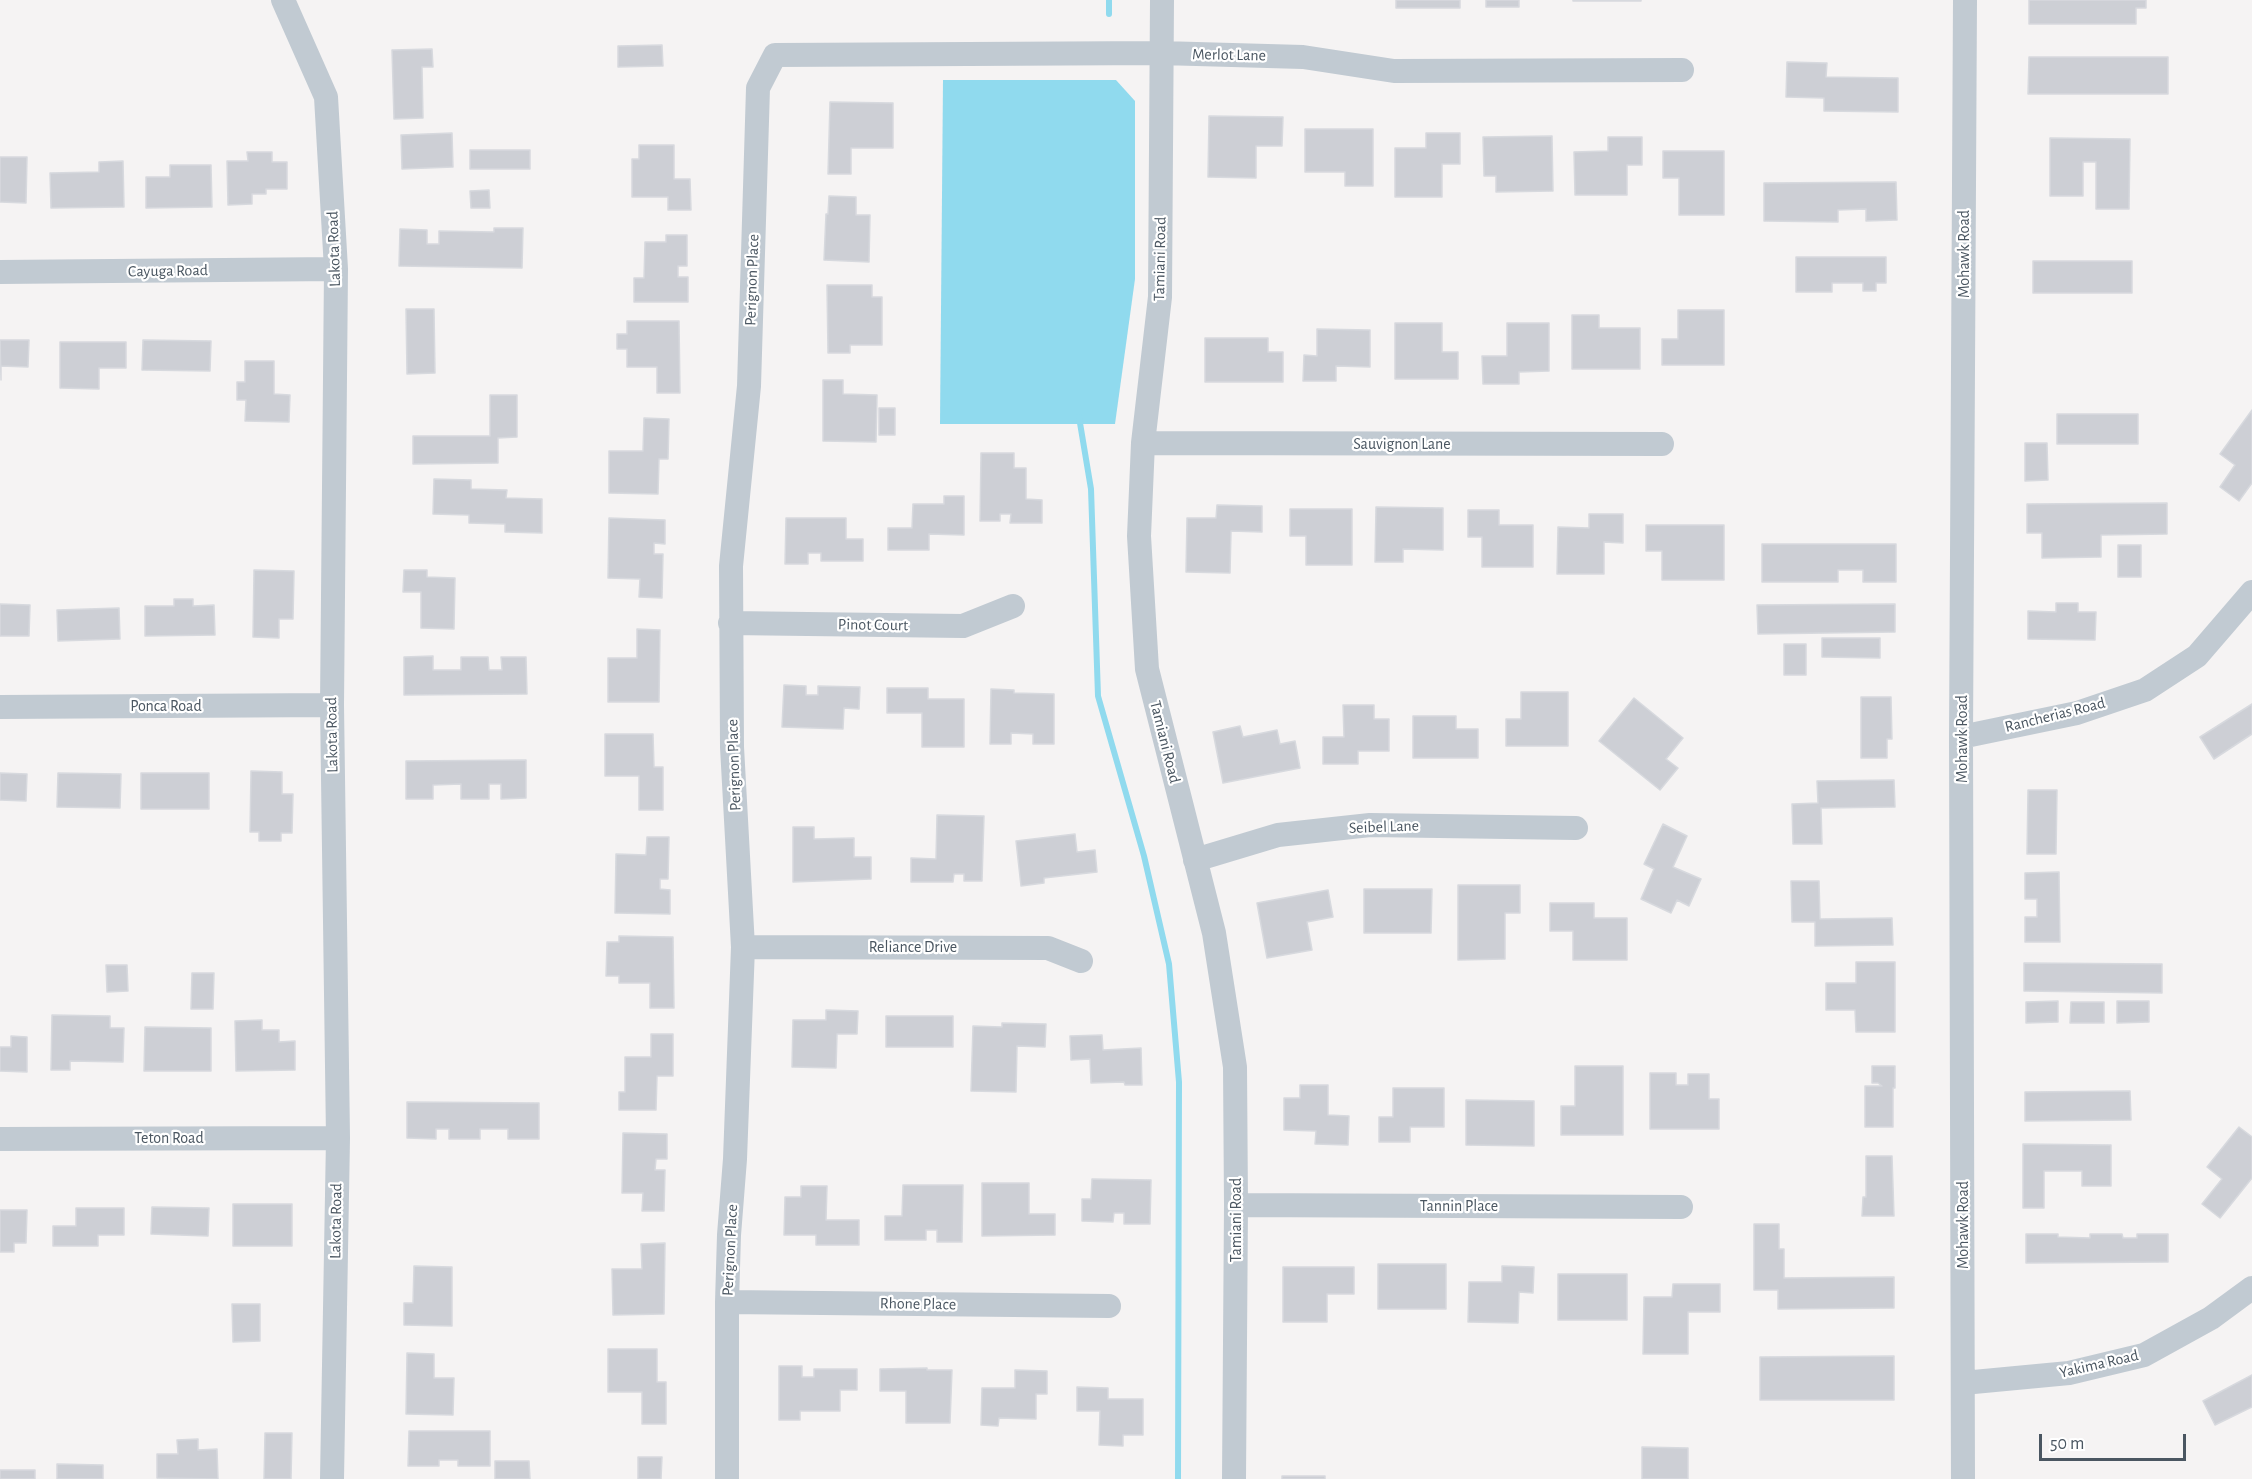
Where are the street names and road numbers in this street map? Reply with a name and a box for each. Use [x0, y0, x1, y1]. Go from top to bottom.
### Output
street label: Merlot Lane [1192, 45, 1266, 65]
street label: Mohawk Road [1954, 210, 1974, 298]
street label: Lakota Road [323, 211, 345, 287]
street label: Tamiani Road [1150, 217, 1170, 301]
street label: Perignon Place [741, 234, 763, 326]
street label: Cayuga Road [128, 261, 208, 281]
street label: Sauvignon Lane [1353, 434, 1451, 454]
street label: Pinot Court [838, 615, 908, 635]
street label: Rancherias Road [2003, 693, 2107, 737]
street label: Mohawk Road [1952, 695, 1972, 783]
street label: Ponca Road [130, 696, 202, 716]
street label: Lakota Road [322, 697, 342, 773]
street label: Tamiani Road [1145, 699, 1185, 785]
street label: Perignon Place [723, 719, 745, 811]
street label: Seibel Lane [1349, 816, 1419, 838]
street label: Reliance Drive [869, 937, 957, 957]
street label: Teton Road [134, 1128, 204, 1148]
street label: Tamiani Road [1226, 1178, 1246, 1262]
street label: Mohawk Road [1953, 1181, 1973, 1269]
street label: Lakota Road [326, 1183, 346, 1259]
street label: Tannin Place [1420, 1196, 1498, 1216]
street label: Perignon Place [718, 1204, 742, 1296]
street label: Rhone Place [880, 1294, 956, 1314]
street label: Yakima Road [2058, 1346, 2140, 1382]

